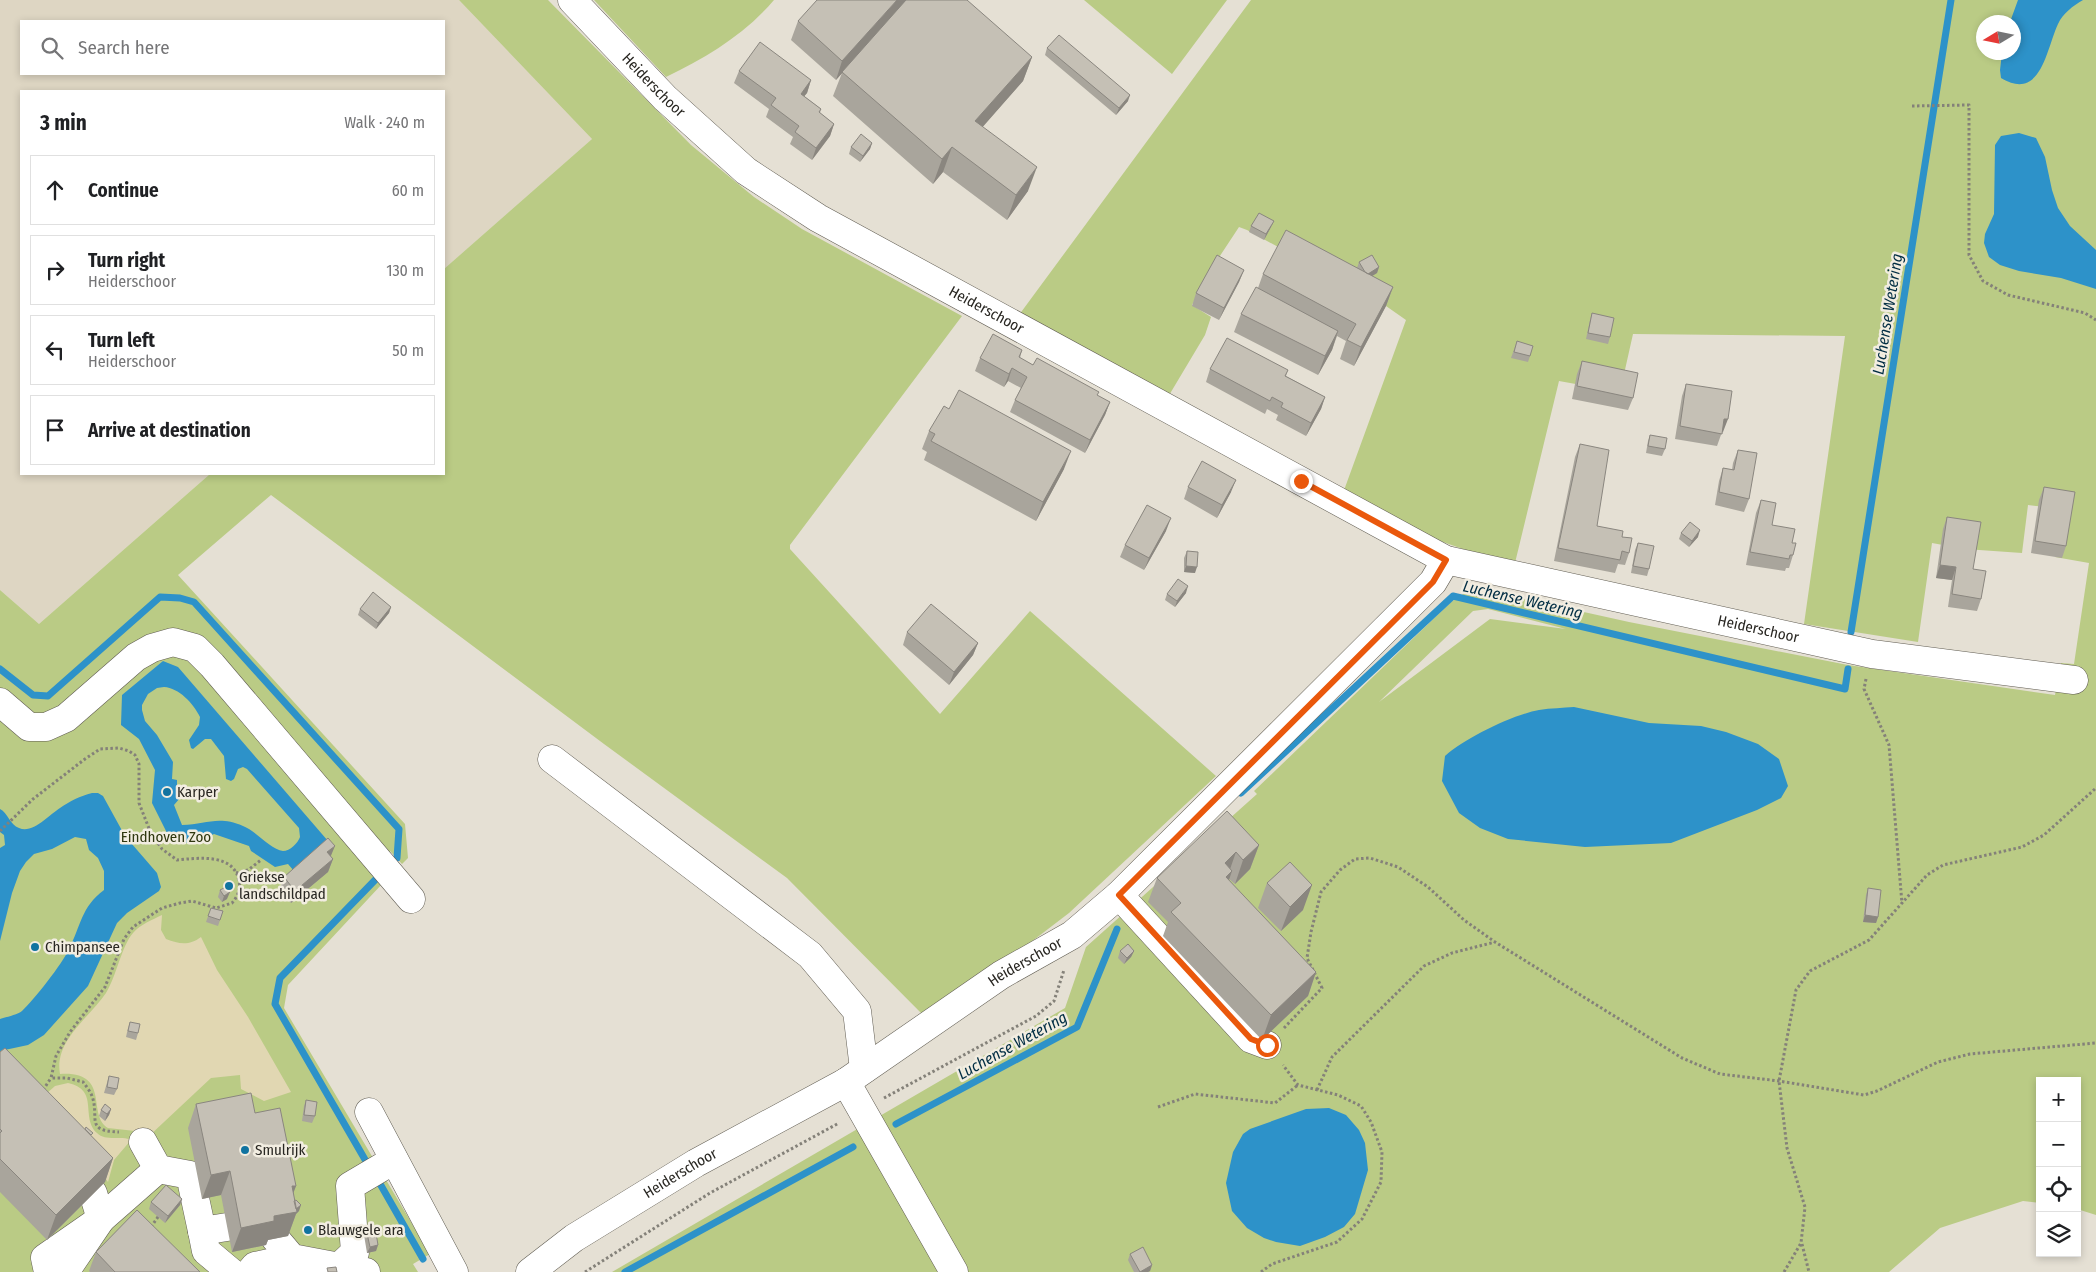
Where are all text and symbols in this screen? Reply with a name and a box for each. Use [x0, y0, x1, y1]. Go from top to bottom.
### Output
north arrow [1976, 15, 2021, 60]
search box [20, 20, 445, 75]
icon: search [38, 34, 66, 62]
text: Search here [78, 36, 170, 59]
street label: Heiderschoor [618, 49, 690, 121]
text: 3 min [40, 110, 87, 136]
text: Walk · 240 m [344, 113, 425, 132]
icon: ahead [41, 176, 69, 204]
text: Continue [88, 179, 159, 202]
text: 60 m [392, 181, 424, 200]
text: Turn right [88, 249, 165, 272]
water label: Luchense Wetering [1869, 252, 1906, 376]
icon: right [41, 256, 69, 284]
text: 130 m [386, 261, 424, 280]
text: Heiderschoor [88, 272, 176, 291]
street label: Heiderschoor [946, 282, 1028, 338]
text: Turn left [88, 329, 155, 352]
icon: left [41, 336, 69, 364]
text: 50 m [392, 341, 424, 360]
text: Heiderschoor [88, 352, 176, 371]
icon: arrive [41, 416, 69, 444]
text: Arrive at destination [88, 419, 251, 442]
route end [1290, 470, 1313, 493]
water label: Luchense Wetering [1461, 576, 1585, 623]
street label: Heiderschoor [1716, 611, 1801, 647]
place label: Karper [177, 783, 219, 801]
marker: Karper [161, 786, 173, 798]
park label: Eindhoven Zoo [121, 828, 211, 846]
place label: Griekse landschildpad [239, 868, 326, 903]
marker: Griekse landschildpad [223, 880, 235, 892]
street label: Heiderschoor [984, 933, 1066, 990]
place label: Chimpansee [45, 938, 120, 956]
marker: Chimpansee [29, 941, 41, 953]
water label: Luchense Wetering [954, 1007, 1070, 1083]
route start [1256, 1034, 1279, 1057]
map controls [2036, 1077, 2081, 1257]
button: + [2036, 1077, 2081, 1122]
button: − [2036, 1122, 2081, 1167]
place label: Smulrijk [255, 1141, 306, 1159]
marker: Smulrijk [239, 1144, 251, 1156]
street label: Heiderschoor [640, 1144, 721, 1202]
button: locate [2036, 1167, 2081, 1212]
button: layers [2036, 1212, 2081, 1257]
place label: Blauwgele ara [318, 1221, 404, 1239]
marker: Blauwgele ara [302, 1224, 314, 1236]

